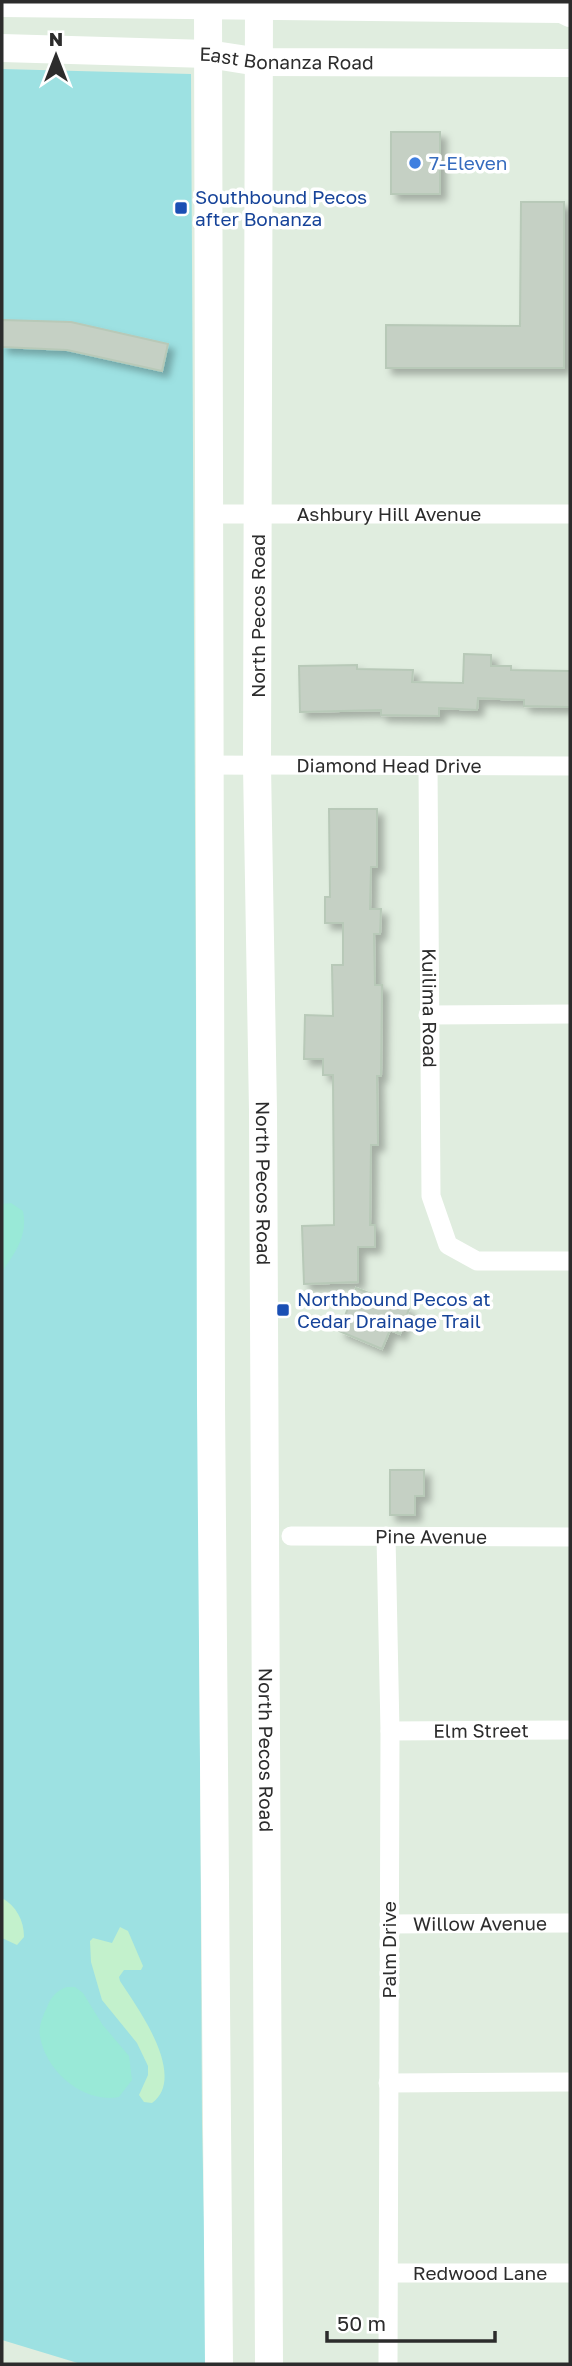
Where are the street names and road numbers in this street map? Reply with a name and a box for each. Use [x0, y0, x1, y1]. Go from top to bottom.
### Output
street label: East Bonanza Road [199, 42, 374, 73]
street label: Ashbury Hill Avenue [297, 502, 481, 525]
street label: North Pecos Road [246, 534, 269, 698]
street label: Diamond Head Drive [296, 753, 482, 777]
street label: Kuilima Road [418, 948, 442, 1068]
street label: North Pecos Road [252, 1101, 276, 1265]
street label: Pine Avenue [375, 1524, 487, 1548]
street label: North Pecos Road [255, 1668, 278, 1832]
street label: Elm Street [433, 1718, 529, 1742]
street label: Palm Drive [377, 1901, 400, 1999]
street label: Willow Avenue [413, 1911, 547, 1935]
street label: Redwood Lane [413, 2261, 547, 2284]

